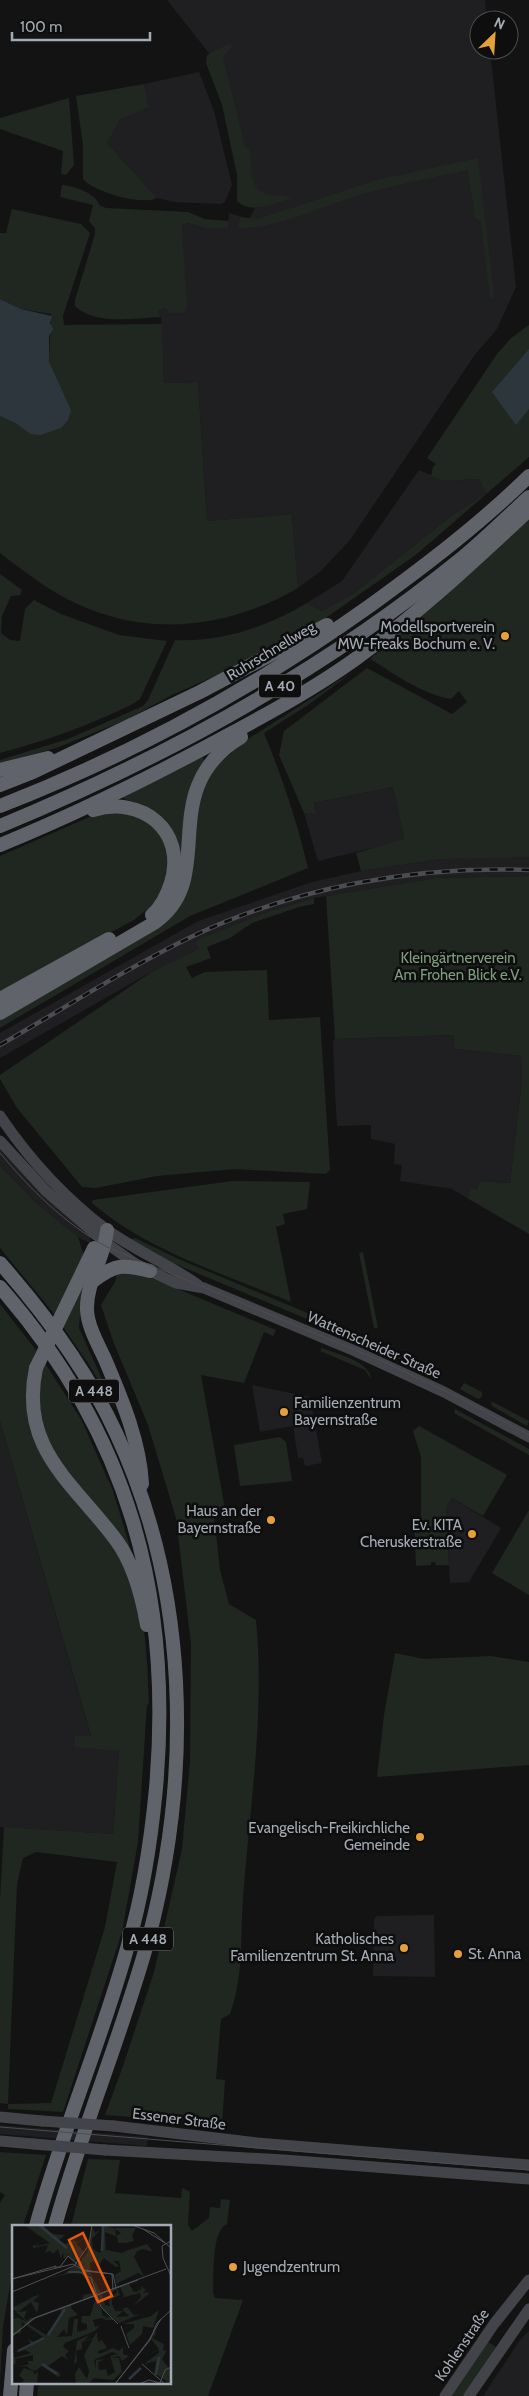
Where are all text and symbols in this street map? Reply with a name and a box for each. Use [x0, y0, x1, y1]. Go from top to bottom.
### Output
scale bar [12, 10, 150, 42]
north arrow [469, 10, 519, 60]
text: N [491, 13, 508, 33]
text: 100 m [20, 18, 62, 36]
street label: Ruhrschnellweg [224, 617, 319, 684]
place label: Modellsportverein MW-Freaks Bochum e. V. [337, 618, 495, 653]
marker: Modellsportverein MW-Freaks Bochum e. V. [499, 630, 511, 642]
road number: A 40 [259, 674, 301, 698]
park label: Kleingärtnerverein Am Frohen Blick e.V. [394, 949, 522, 984]
street label: Wattenscheider Straße [304, 1307, 444, 1383]
road number: A 448 [69, 1380, 119, 1402]
place label: Familienzentrum Bayernstraße [294, 1394, 401, 1429]
marker: Familienzentrum Bayernstraße [278, 1406, 290, 1418]
place label: Haus an der Bayernstraße [178, 1502, 261, 1537]
marker: Haus an der Bayernstraße [265, 1514, 277, 1526]
place label: Ev. KITA Cheruskerstraße [360, 1516, 463, 1551]
marker: Ev. KITA Cheruskerstraße [466, 1528, 478, 1540]
place label: Evangelisch-Freikirchliche Gemeinde [248, 1819, 410, 1854]
marker: Evangelisch-Freikirchliche Gemeinde [414, 1831, 426, 1843]
road number: A 448 [123, 1928, 173, 1950]
place label: Katholisches Familienzentrum St. Anna [230, 1930, 395, 1965]
marker: Katholisches Familienzentrum St. Anna [398, 1942, 410, 1954]
place label: St. Anna [468, 1945, 522, 1963]
marker: St. Anna [452, 1948, 464, 1960]
street label: Essener Straße [131, 2104, 227, 2134]
inset map [12, 2225, 171, 2384]
place label: Jugendzentrum [242, 2258, 340, 2276]
marker: Jugendzentrum [227, 2261, 239, 2273]
street label: Kohlenstraße [431, 2305, 493, 2385]

